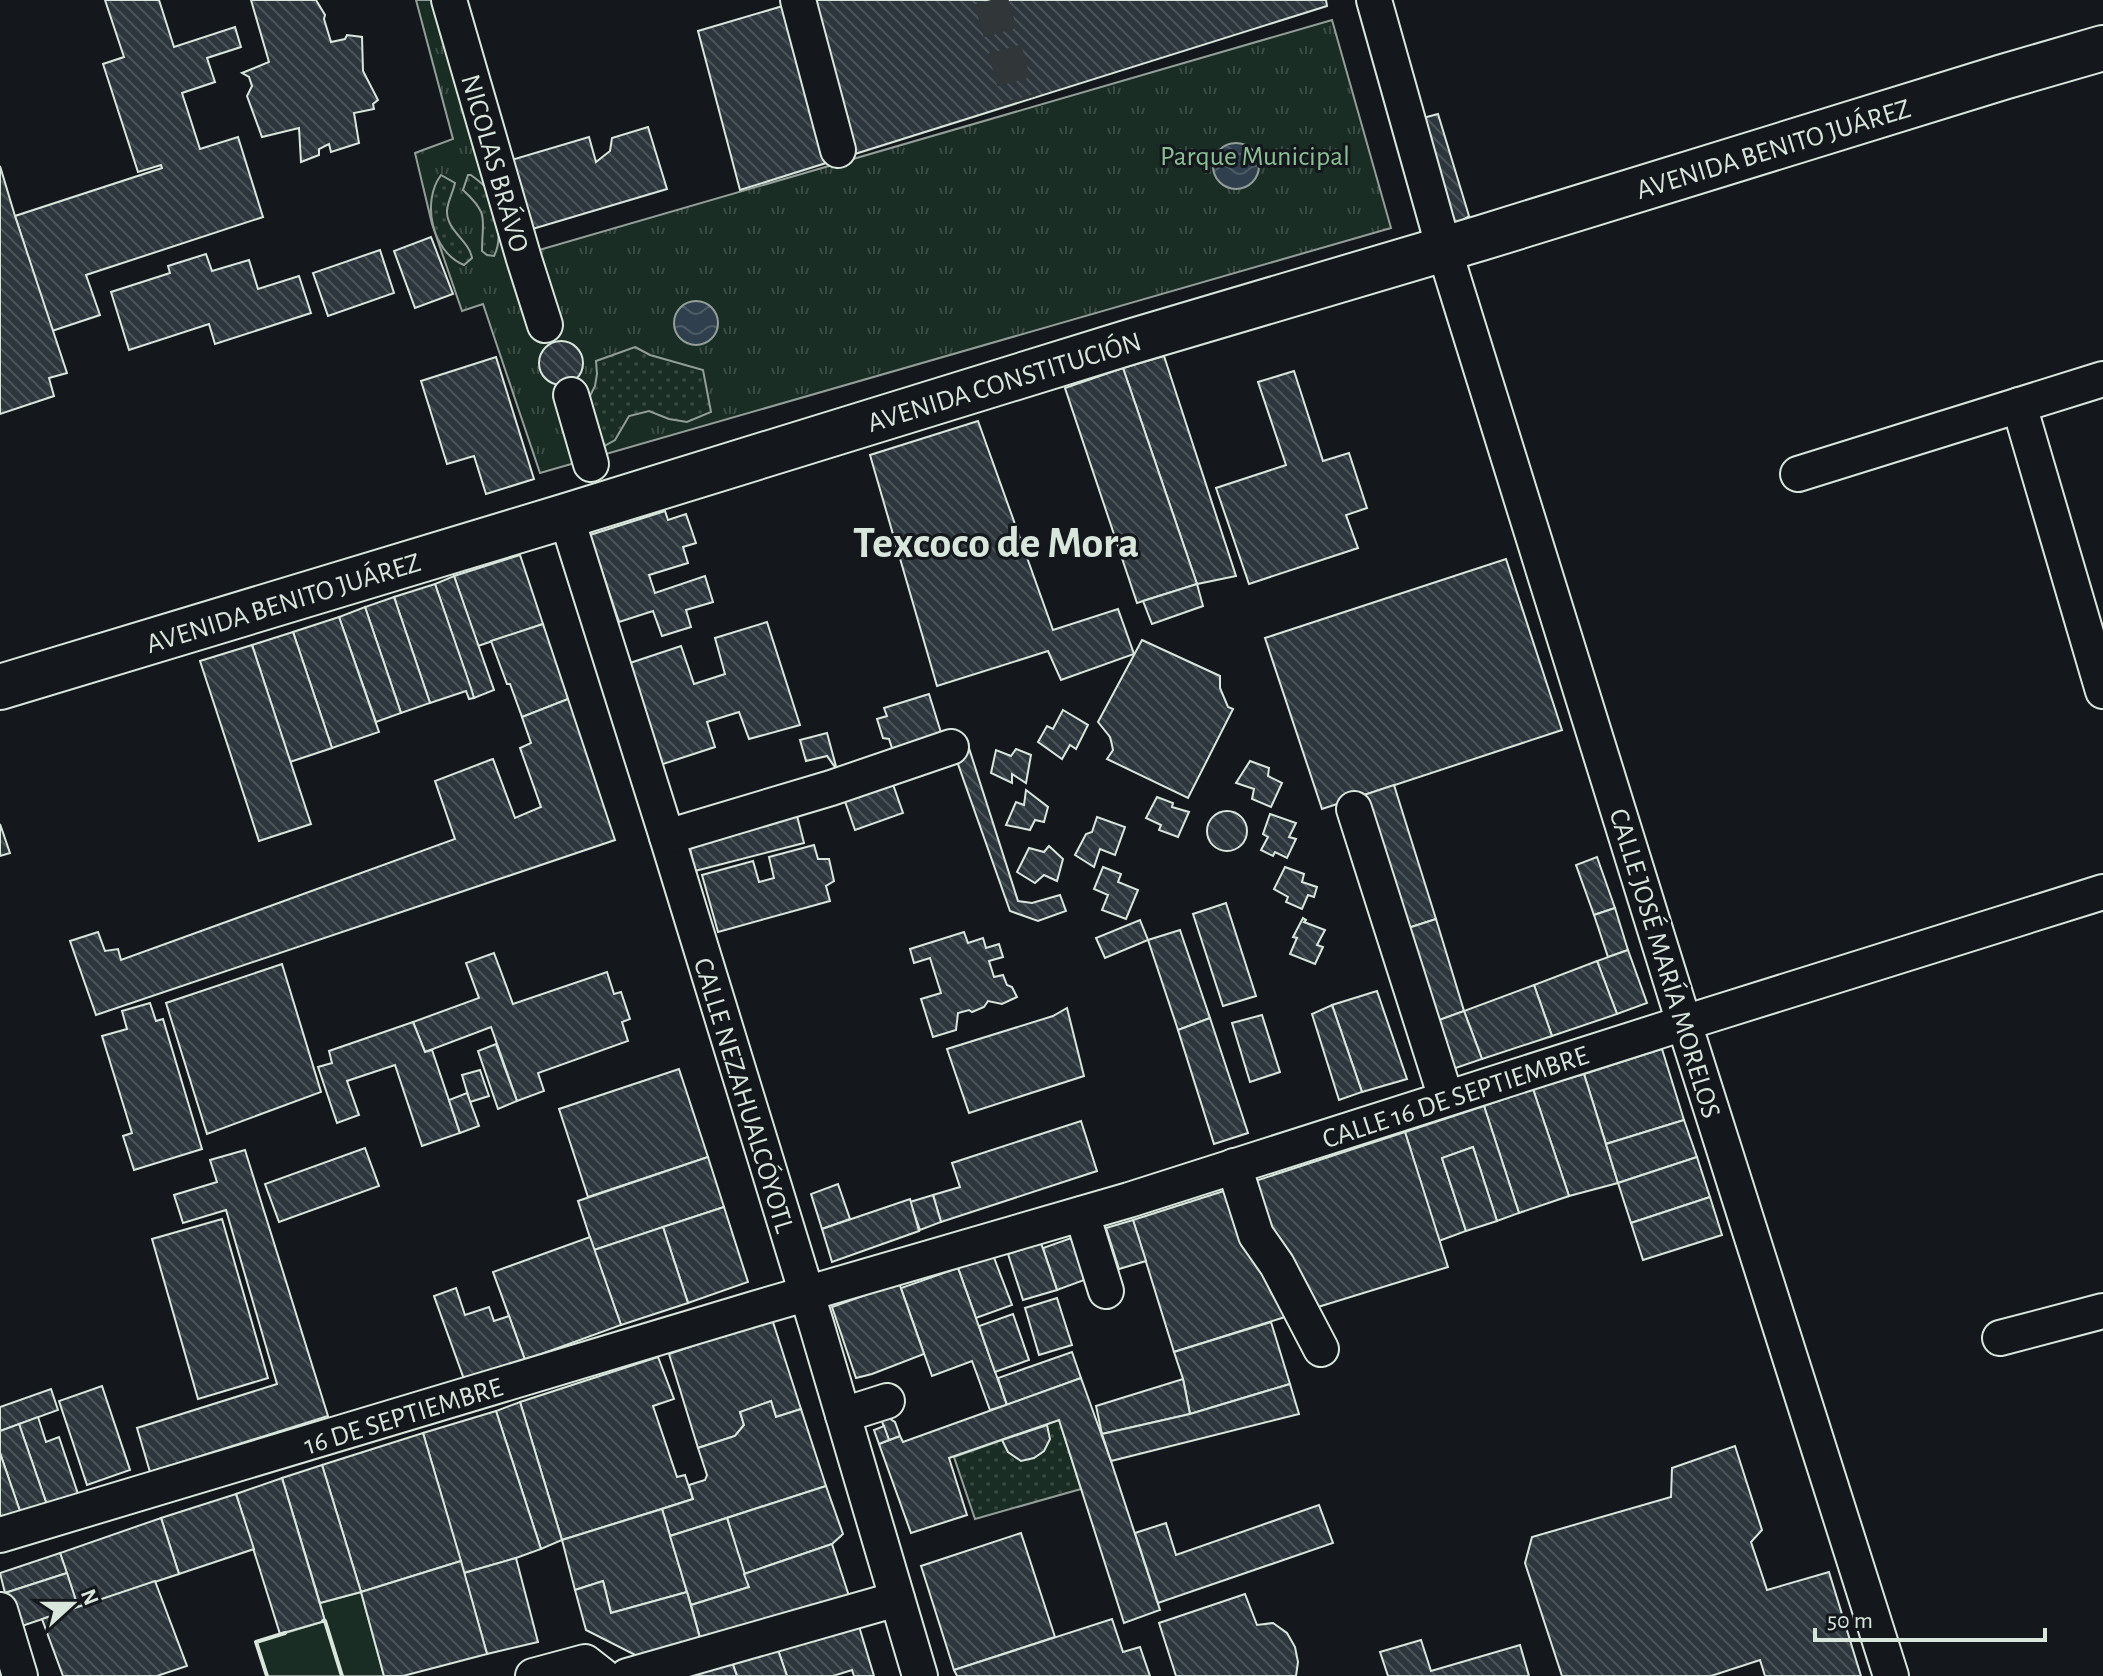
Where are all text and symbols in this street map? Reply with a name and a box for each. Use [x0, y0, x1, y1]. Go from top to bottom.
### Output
street label: NICOLAS BRÁVO [455, 71, 536, 256]
street label: AVENIDA BENITO JUÁREZ [1632, 92, 1914, 205]
park label: Parque Municipal [1160, 143, 1350, 171]
street label: AVENIDA CONSTITUCIÓN [863, 325, 1145, 438]
district label: Texcoco de Mora [853, 522, 1139, 566]
street label: AVENIDA BENITO JUÁREZ [142, 546, 424, 659]
street label: CALLE JOSÉ MARÍA MORELOS [1604, 805, 1727, 1122]
street label: CALLE NEZAHUALCÓYOTL [688, 954, 801, 1237]
street label: CALLE 16 DE SEPTIEMBRE [1319, 1042, 1592, 1154]
street label: 16 DE SEPTIEMBRE [301, 1373, 506, 1460]
north arrow [32, 1564, 112, 1644]
text: N [77, 1586, 103, 1608]
scale bar [1815, 1592, 2045, 1642]
text: 50 m [1827, 1609, 1873, 1633]

